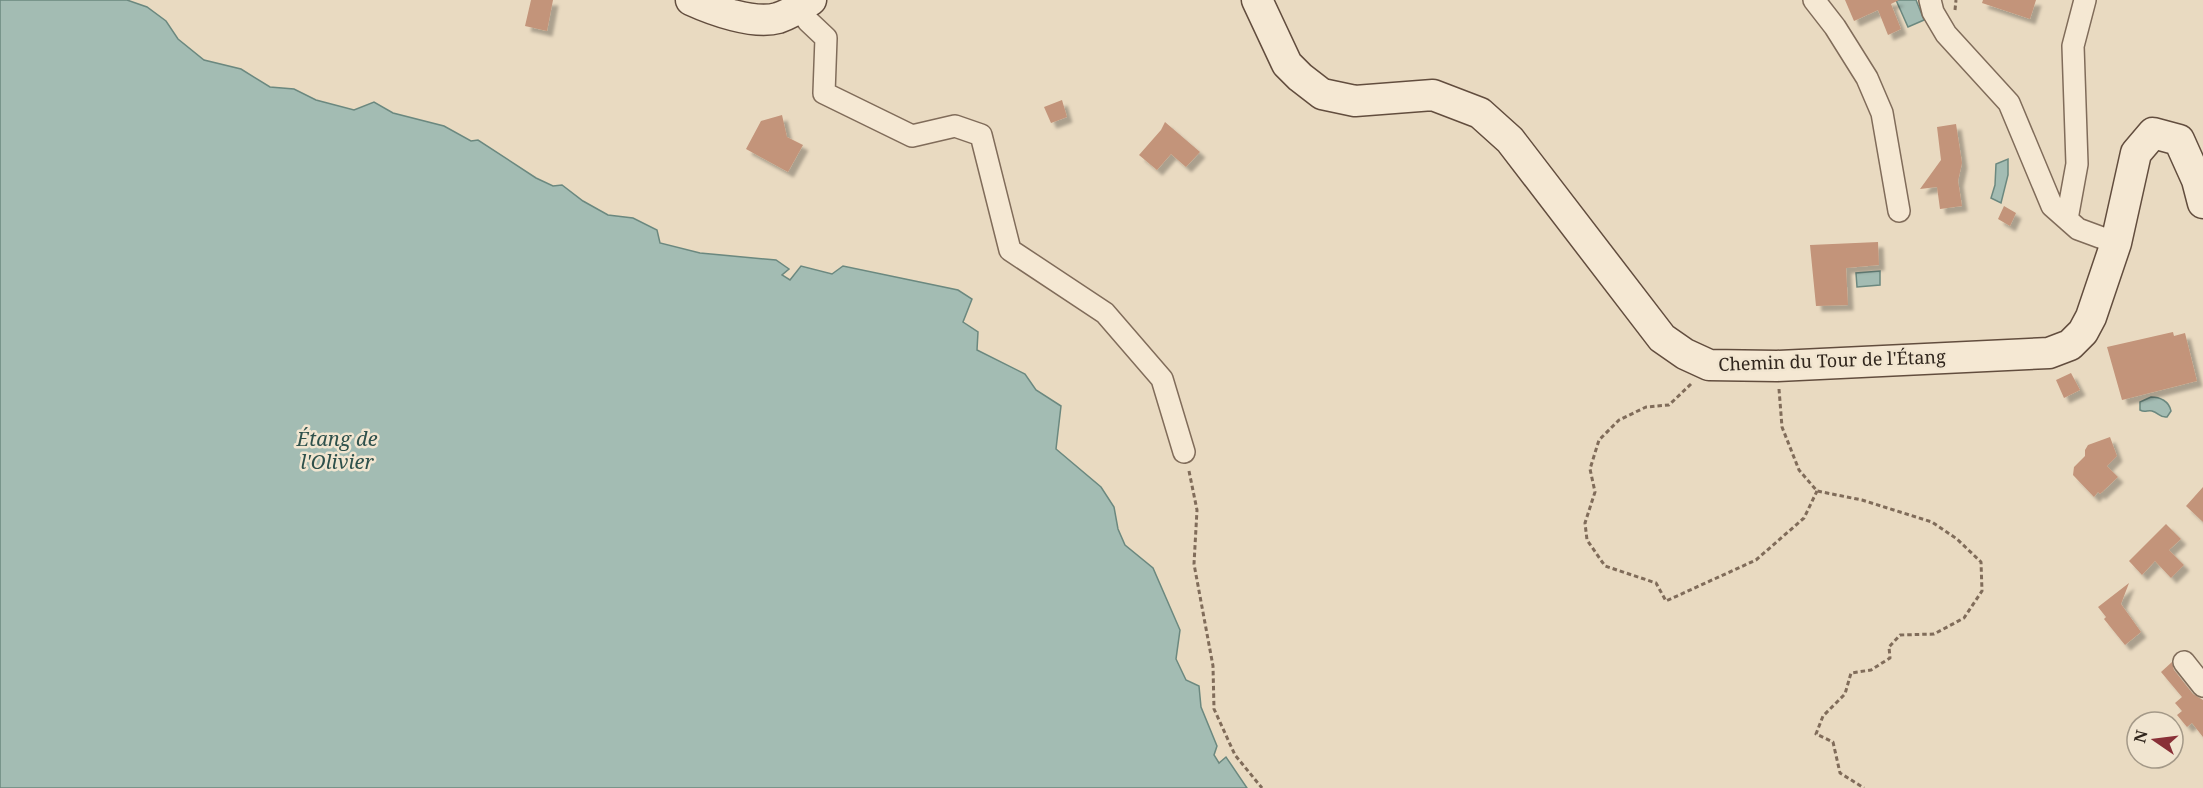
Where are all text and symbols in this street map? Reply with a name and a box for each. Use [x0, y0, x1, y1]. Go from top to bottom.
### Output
street label: Chemin du Tour de l'Étang [1718, 344, 1946, 376]
water label: Étang de l'Olivier [295, 425, 378, 475]
north arrow [2125, 710, 2185, 770]
text: N [2128, 727, 2153, 745]

